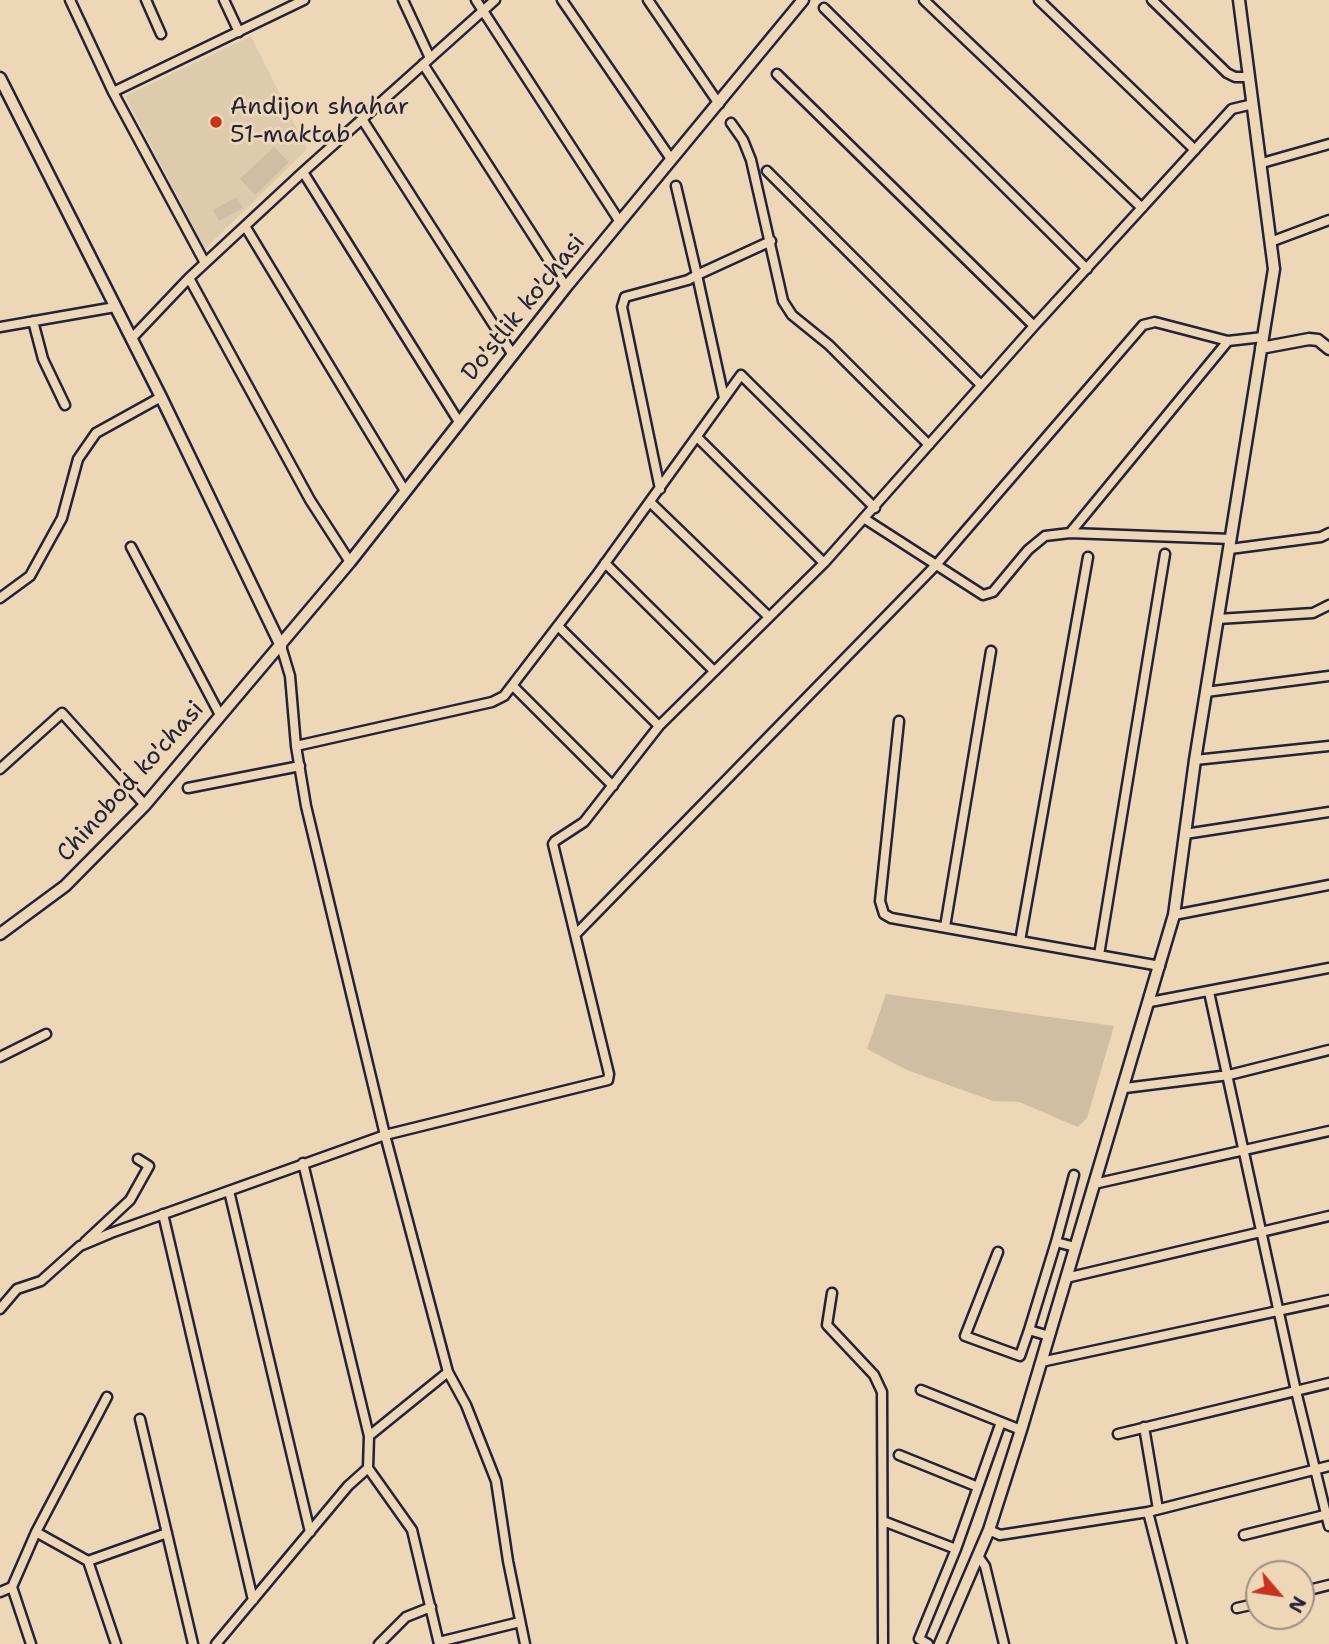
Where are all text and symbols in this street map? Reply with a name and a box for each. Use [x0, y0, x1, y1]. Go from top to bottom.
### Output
place label: Andijon shahar 51-maktab [230, 94, 409, 150]
marker: Andijon shahar 51-maktab [208, 114, 224, 130]
street label: Do'stlik ko'chasi [456, 229, 592, 387]
street label: Chinobod ko'chasi [51, 696, 211, 868]
north arrow [1245, 1560, 1315, 1630]
text: N [1282, 1592, 1312, 1617]

